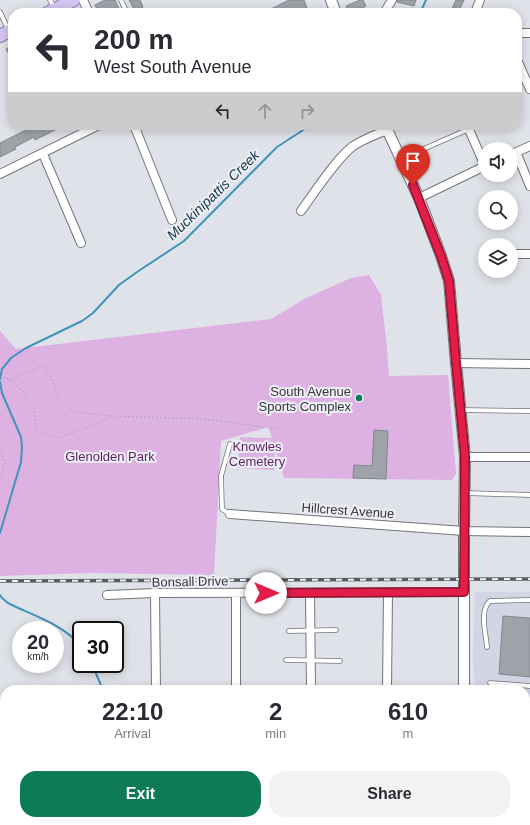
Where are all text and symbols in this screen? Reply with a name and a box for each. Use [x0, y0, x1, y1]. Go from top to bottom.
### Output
icon: left [28, 24, 80, 76]
text: 200 m [94, 24, 173, 55]
text: West South Avenue [94, 57, 251, 77]
icon: left [212, 100, 234, 122]
icon: ahead [254, 100, 276, 122]
icon: right [296, 100, 318, 122]
map controls [478, 142, 518, 278]
button: sound [478, 142, 518, 182]
pin [396, 144, 430, 185]
water label: Muckinipattis Creek [164, 146, 263, 243]
icon: arrive [402, 150, 424, 172]
button: search [478, 190, 518, 230]
button: layers [478, 238, 518, 278]
place label: South Avenue Sports Complex [259, 384, 351, 414]
marker: South Avenue Sports Complex [354, 393, 364, 403]
park label: Knowles Cemetery [229, 439, 286, 469]
park label: Glenolden Park [65, 449, 155, 464]
street label: Hillcrest Avenue [301, 500, 395, 521]
position arrow [245, 572, 287, 614]
street label: Bonsall Drive [152, 573, 228, 590]
speed limit sign: 30 [72, 621, 124, 673]
text: 20 [27, 631, 49, 653]
text: km/h [27, 651, 49, 662]
text: 22:10 [102, 698, 163, 725]
text: 2 [269, 698, 282, 725]
text: 610 [388, 698, 428, 725]
text: Arrival [114, 726, 151, 741]
text: min [265, 726, 286, 741]
text: m [403, 726, 413, 741]
button: Exit [20, 771, 261, 817]
button: Share [269, 771, 510, 817]

